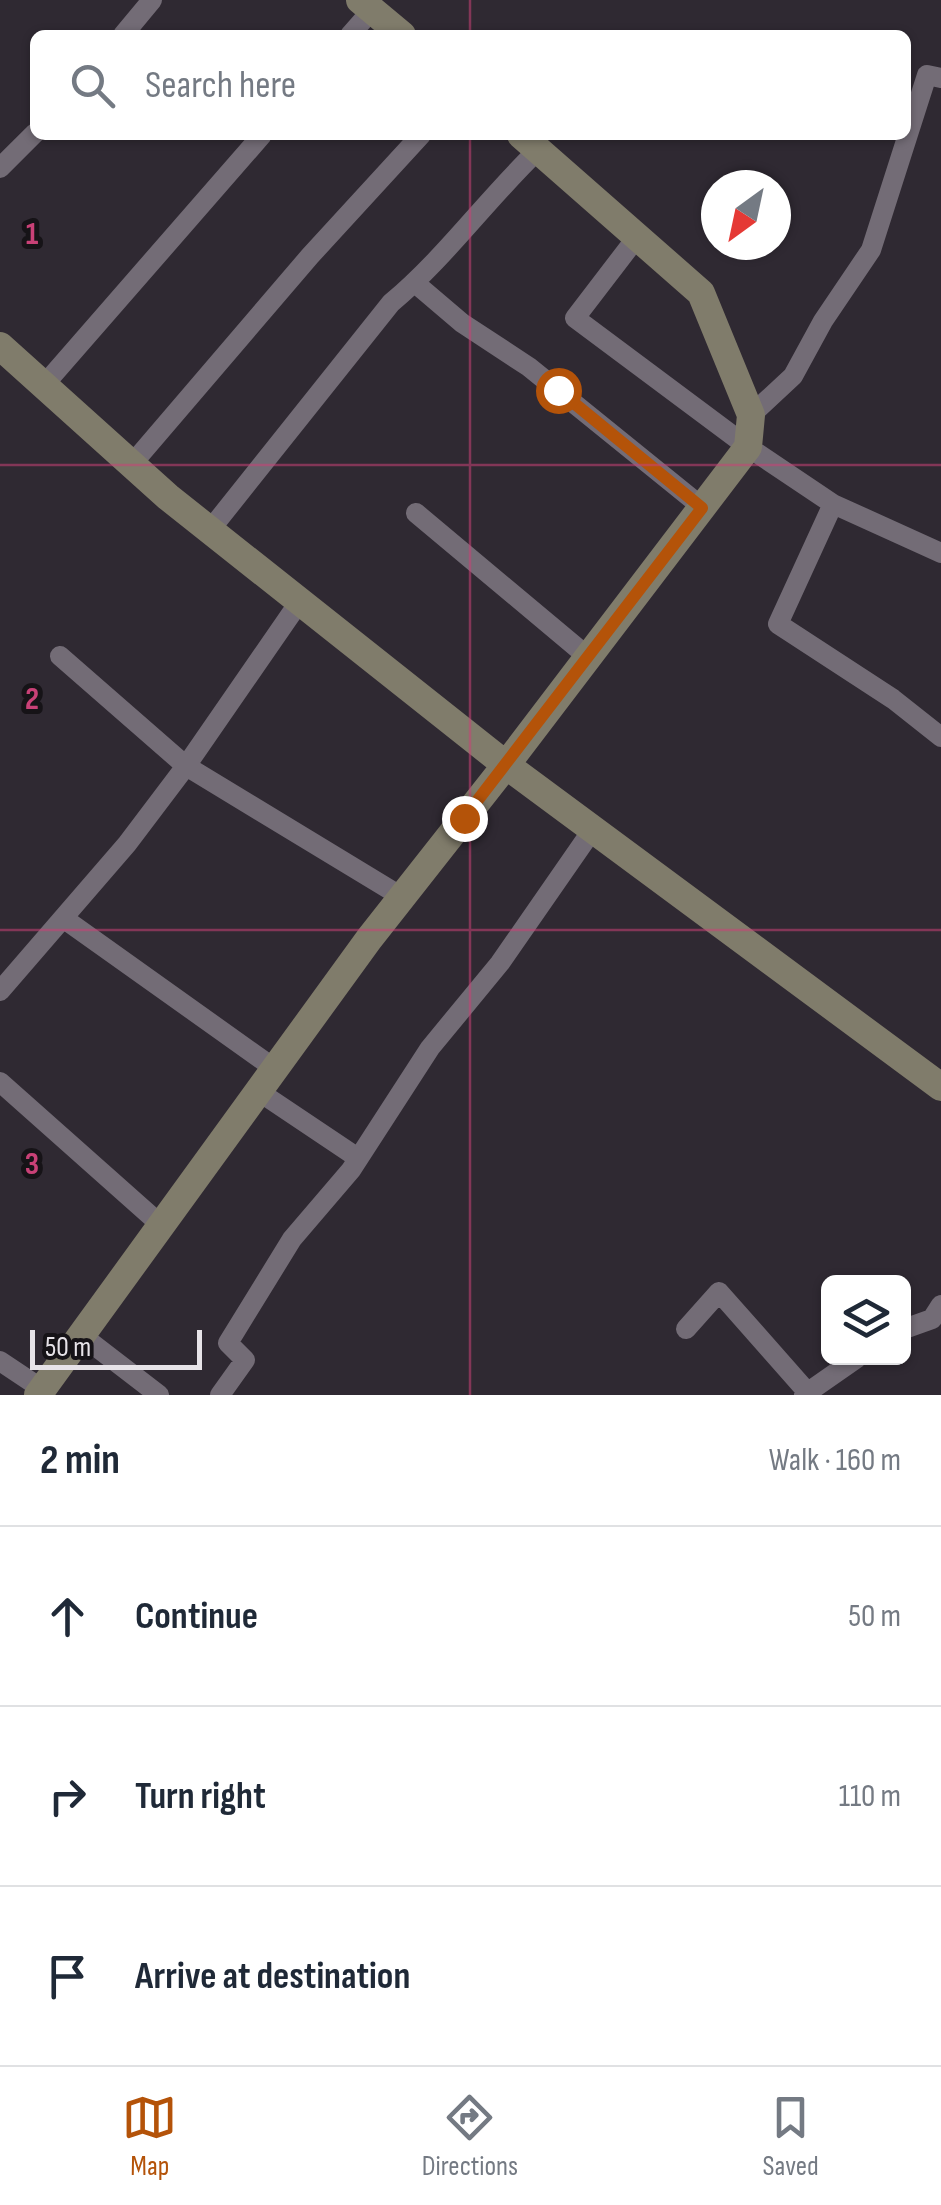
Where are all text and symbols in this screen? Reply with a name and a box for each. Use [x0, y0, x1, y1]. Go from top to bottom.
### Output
search box [30, 30, 911, 140]
icon: search [65, 58, 120, 113]
text: Search here [145, 63, 296, 108]
north arrow [701, 170, 791, 260]
text: 1 [26, 215, 39, 254]
route start [536, 368, 582, 414]
text: 2 [25, 680, 39, 719]
route end [442, 796, 488, 842]
text: 3 [25, 1145, 39, 1184]
map controls [821, 1275, 911, 1365]
button: layers [821, 1275, 911, 1365]
scale bar [30, 1325, 202, 1370]
text: 50 m [45, 1331, 91, 1364]
text: 2 min [40, 1435, 120, 1486]
text: Walk · 160 m [769, 1441, 901, 1480]
icon: ahead [40, 1589, 95, 1644]
text: Continue [135, 1594, 258, 1639]
text: 50 m [848, 1597, 901, 1636]
icon: right [40, 1769, 95, 1824]
text: Turn right [135, 1774, 266, 1819]
text: 110 m [839, 1777, 901, 1816]
icon: arrive [40, 1949, 95, 2004]
text: Arrive at destination [135, 1954, 410, 1999]
tab: Map [122, 2090, 177, 2183]
tab: Directions [422, 2090, 518, 2183]
tab: Saved [763, 2090, 819, 2183]

